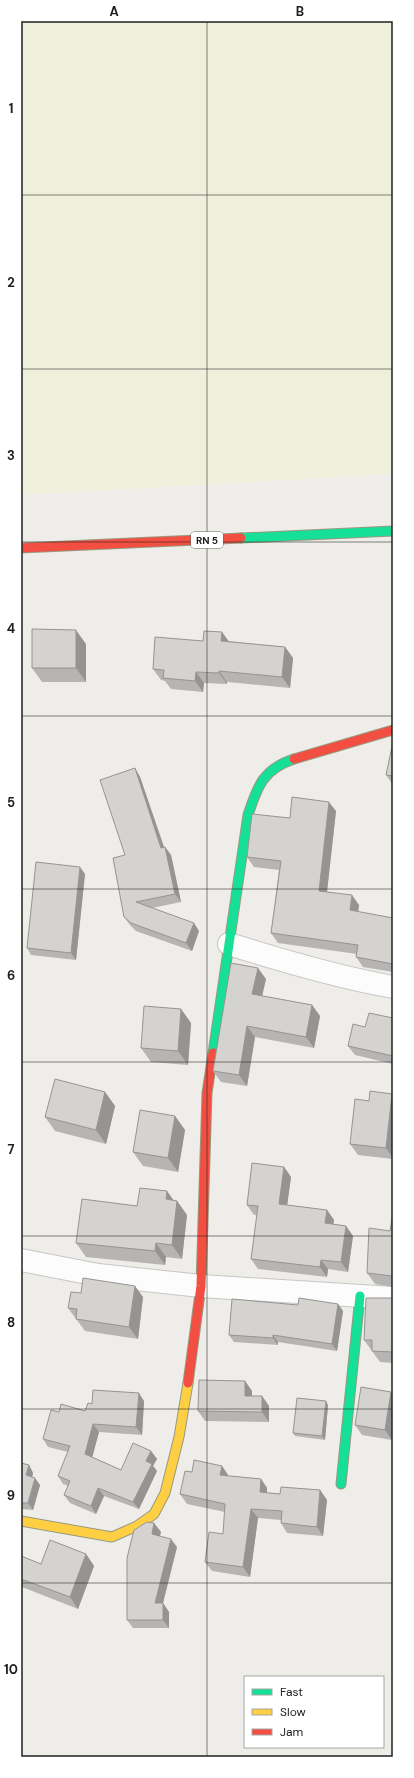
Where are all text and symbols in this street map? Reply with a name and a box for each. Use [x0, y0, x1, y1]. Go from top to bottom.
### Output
text: A [109, 3, 119, 20]
text: B [296, 3, 304, 20]
text: 1 [9, 100, 13, 117]
text: 2 [7, 274, 15, 291]
text: 3 [7, 447, 15, 464]
road number: RN 5 [191, 532, 223, 548]
text: 4 [7, 620, 15, 637]
text: 5 [7, 794, 15, 811]
text: 6 [7, 967, 15, 984]
text: 7 [8, 1141, 15, 1158]
text: 8 [7, 1314, 15, 1331]
text: 9 [7, 1487, 15, 1504]
text: 10 [4, 1661, 18, 1678]
legend [244, 1676, 384, 1748]
text: Fast [280, 1684, 303, 1700]
text: Slow [280, 1704, 306, 1720]
text: Jam [280, 1724, 303, 1740]

